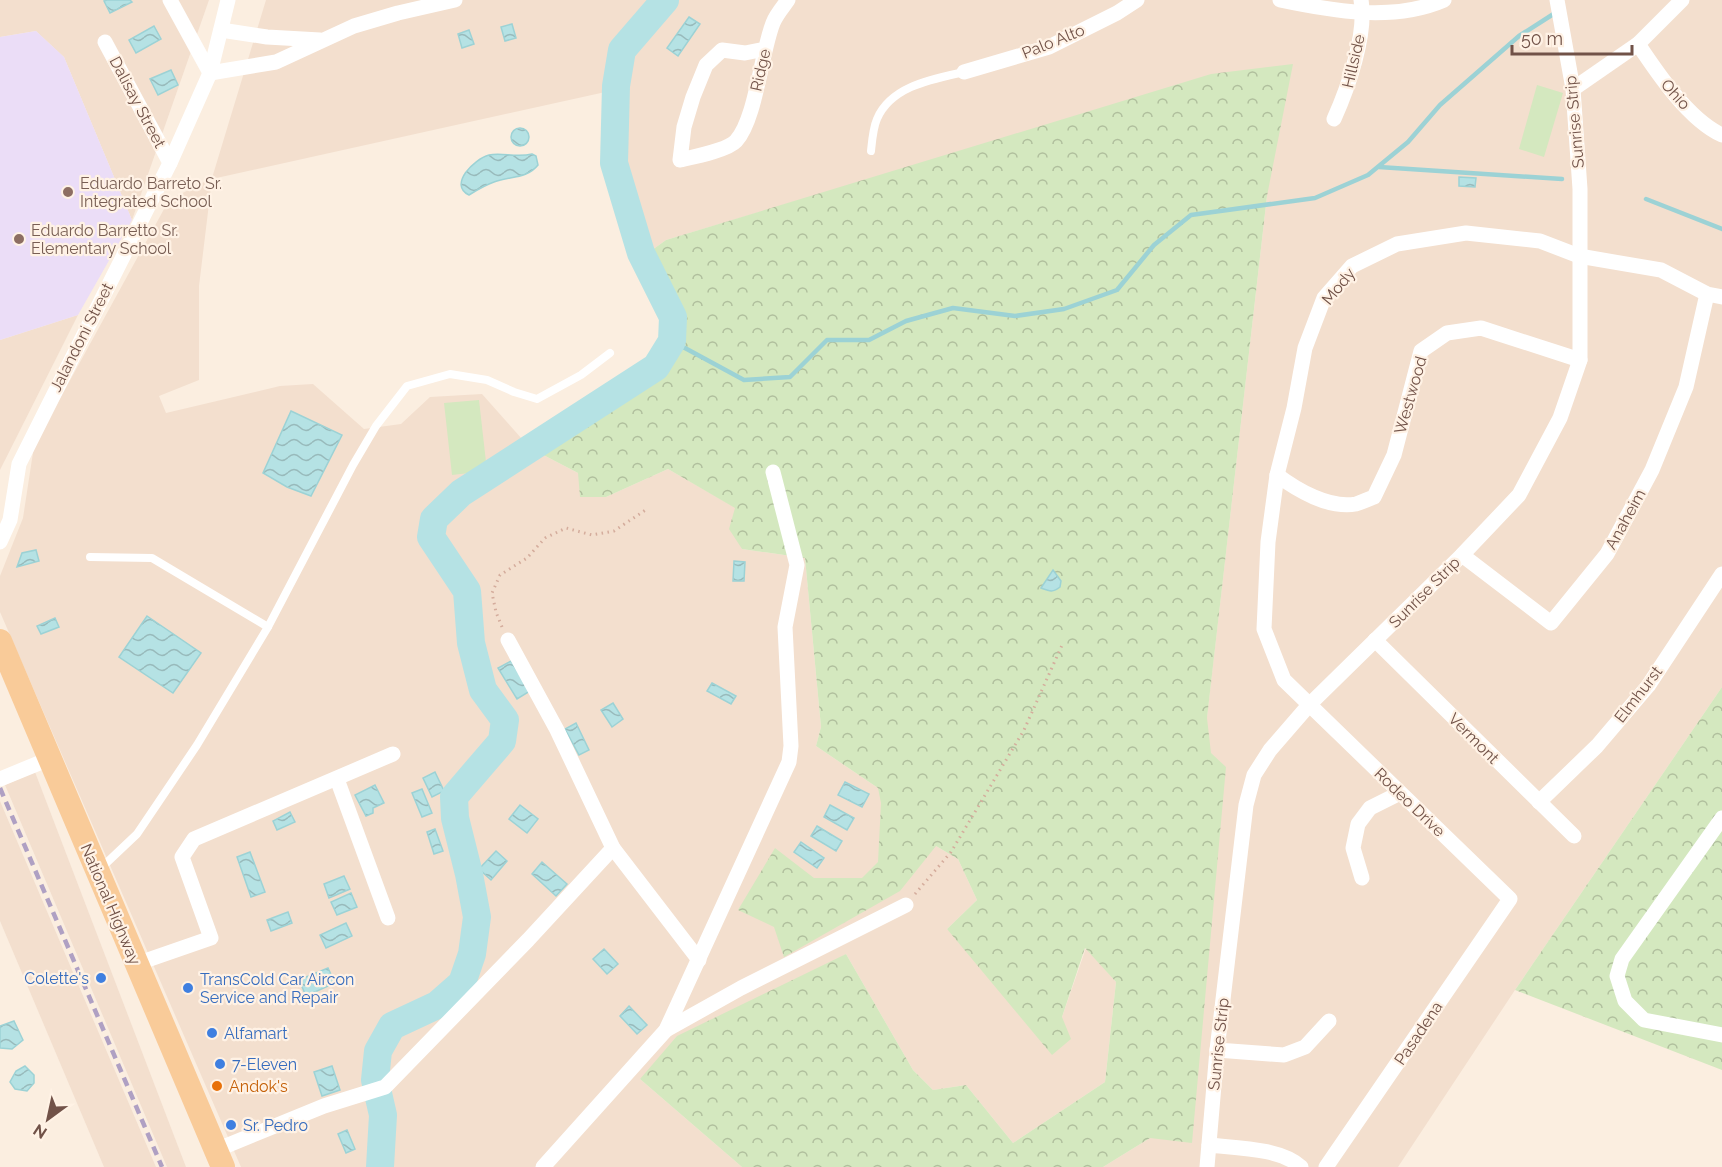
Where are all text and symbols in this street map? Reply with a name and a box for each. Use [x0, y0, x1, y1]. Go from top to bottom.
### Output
scale bar [1512, 18, 1632, 56]
street label: Palo Alto [1019, 20, 1087, 63]
text: 50 m [1521, 28, 1563, 49]
street label: Hillside [1338, 32, 1369, 90]
street label: Ridge [746, 47, 775, 93]
street label: Dalisay Street [106, 53, 170, 152]
street label: Sunrise Strip [1561, 75, 1588, 169]
street label: Ohio [1657, 75, 1694, 113]
place label: Eduardo Barreto Sr. Integrated School [80, 174, 222, 211]
marker: Eduardo Barreto Sr. Integrated School [61, 185, 75, 199]
place label: Eduardo Barretto Sr. Elementary School [31, 221, 178, 258]
marker: Eduardo Barretto Sr. Elementary School [12, 232, 26, 246]
street label: Mody [1318, 264, 1359, 309]
street label: Jalandoni Street [46, 279, 117, 395]
street label: Westwood [1390, 354, 1431, 436]
street label: Anaheim [1601, 486, 1650, 553]
street label: Sunrise Strip [1385, 553, 1464, 632]
street label: Elmhurst [1610, 662, 1667, 726]
street label: Vermont [1444, 709, 1503, 768]
street label: Rodeo Drive [1370, 764, 1449, 841]
street label: National Highway [76, 841, 145, 968]
place label: Colette's [24, 969, 89, 988]
place label: TransCold Car Aircon Service and Repair [200, 970, 354, 1007]
marker: Colette's [94, 971, 108, 985]
marker: TransCold Car Aircon Service and Repair [181, 981, 195, 995]
street label: Sunrise Strip [1204, 997, 1233, 1091]
street label: Pasadena [1390, 998, 1447, 1069]
place label: Alfamart [224, 1024, 288, 1043]
marker: Alfamart [205, 1026, 219, 1040]
place label: 7-Eleven [232, 1055, 297, 1074]
marker: 7-Eleven [213, 1057, 227, 1071]
place label: Andok's [229, 1077, 288, 1096]
marker: Andok's [210, 1079, 224, 1093]
north arrow [18, 1089, 78, 1149]
place label: Sr. Pedro [243, 1116, 308, 1135]
marker: Sr. Pedro [224, 1118, 238, 1132]
text: N [30, 1120, 50, 1142]

